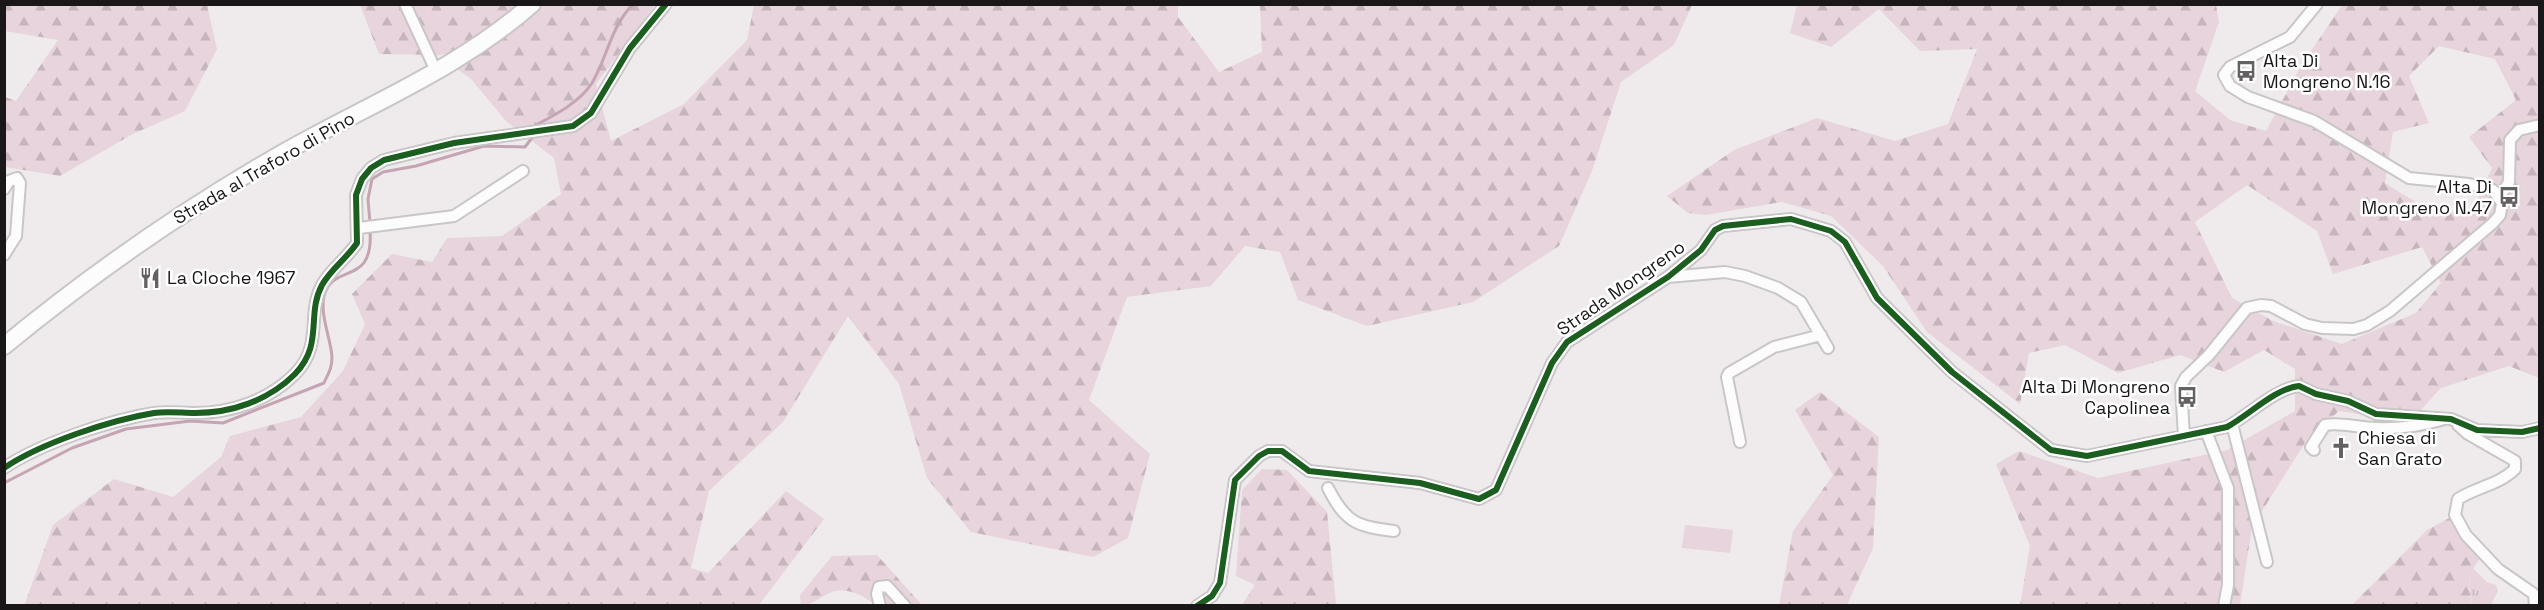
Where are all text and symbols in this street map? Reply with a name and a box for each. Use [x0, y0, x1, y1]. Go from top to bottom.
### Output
place label: Alta Di Mongreno N.16 [2263, 49, 2391, 93]
bus stop icon: Alta Di Mongreno N.16 [2234, 59, 2258, 83]
street label: Strada al Traforo di Pino [169, 106, 359, 229]
place label: Alta Di Mongreno N.47 [2361, 175, 2492, 219]
bus stop icon: Alta Di Mongreno N.47 [2497, 185, 2521, 209]
street label: Strada Mongreno [1552, 235, 1689, 340]
restaurant icon: La Cloche 1967 [138, 266, 162, 290]
place label: La Cloche 1967 [167, 266, 295, 289]
place label: Alta Di Mongreno Capolinea [2022, 375, 2170, 419]
bus stop icon: Alta Di Mongreno Capolinea [2175, 385, 2199, 409]
place label: Chiesa di San Grato [2358, 426, 2442, 470]
church icon: Chiesa di San Grato [2329, 436, 2353, 460]

